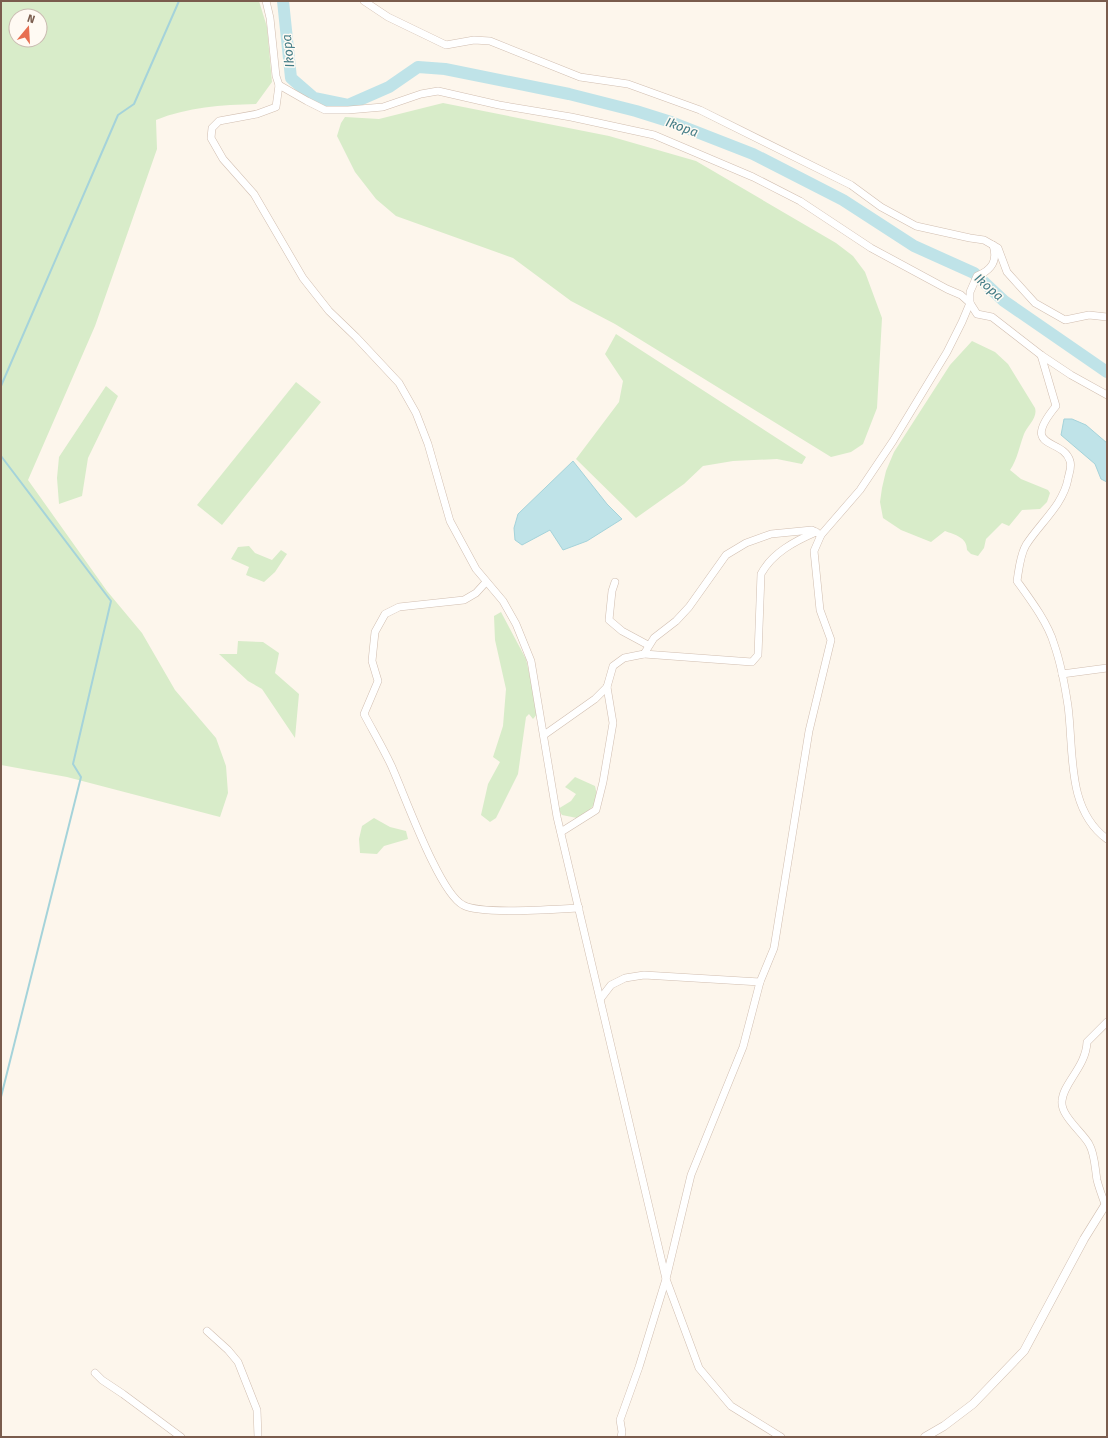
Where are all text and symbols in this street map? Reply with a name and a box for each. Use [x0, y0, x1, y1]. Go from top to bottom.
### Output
north arrow [8, 8, 48, 48]
text: N [25, 12, 36, 26]
water label: Ikopa [279, 34, 297, 68]
water label: Ikopa [664, 114, 700, 140]
water label: Ikopa [972, 270, 1006, 304]

